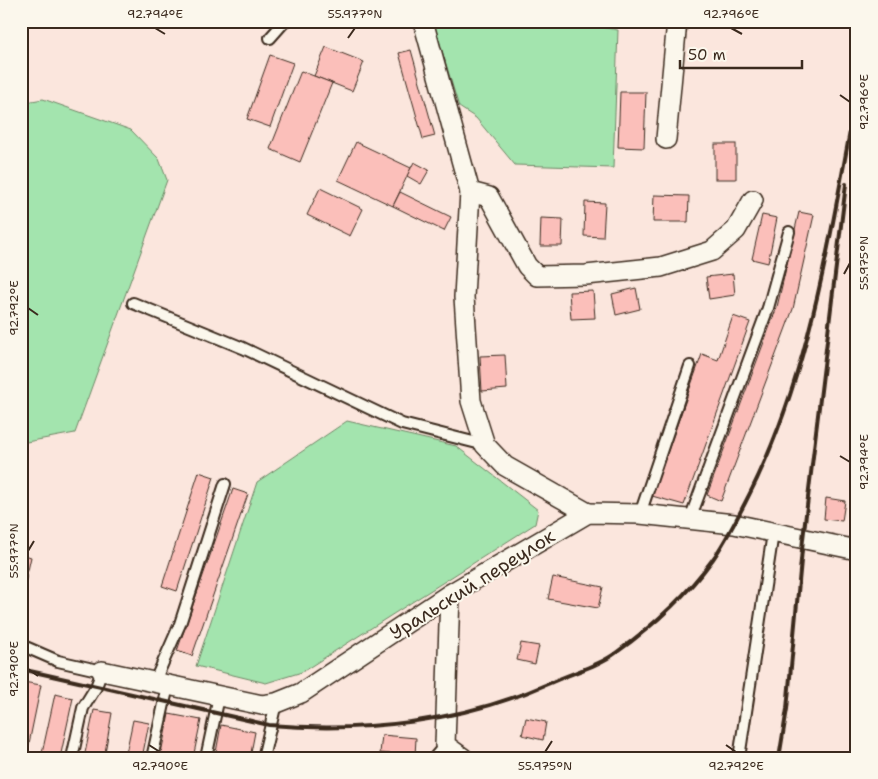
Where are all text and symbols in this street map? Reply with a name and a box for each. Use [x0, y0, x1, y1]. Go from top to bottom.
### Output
text: 92.794°E [127, 6, 183, 22]
text: 55.977°N [327, 6, 383, 22]
text: 92.796°E [703, 6, 759, 22]
scale bar [680, 38, 803, 70]
text: 50 m [688, 45, 726, 65]
text: 92.796°E [856, 74, 872, 130]
text: 55.975°N [856, 236, 872, 290]
text: 92.792°E [6, 280, 22, 336]
text: 92.794°E [856, 434, 872, 490]
text: 55.977°N [6, 523, 22, 579]
street label: Уральский переулок [385, 523, 560, 645]
text: 92.790°E [6, 641, 22, 697]
text: 92.790°E [132, 758, 188, 774]
text: 55.975°N [518, 758, 572, 774]
text: 92.792°E [708, 758, 764, 774]

